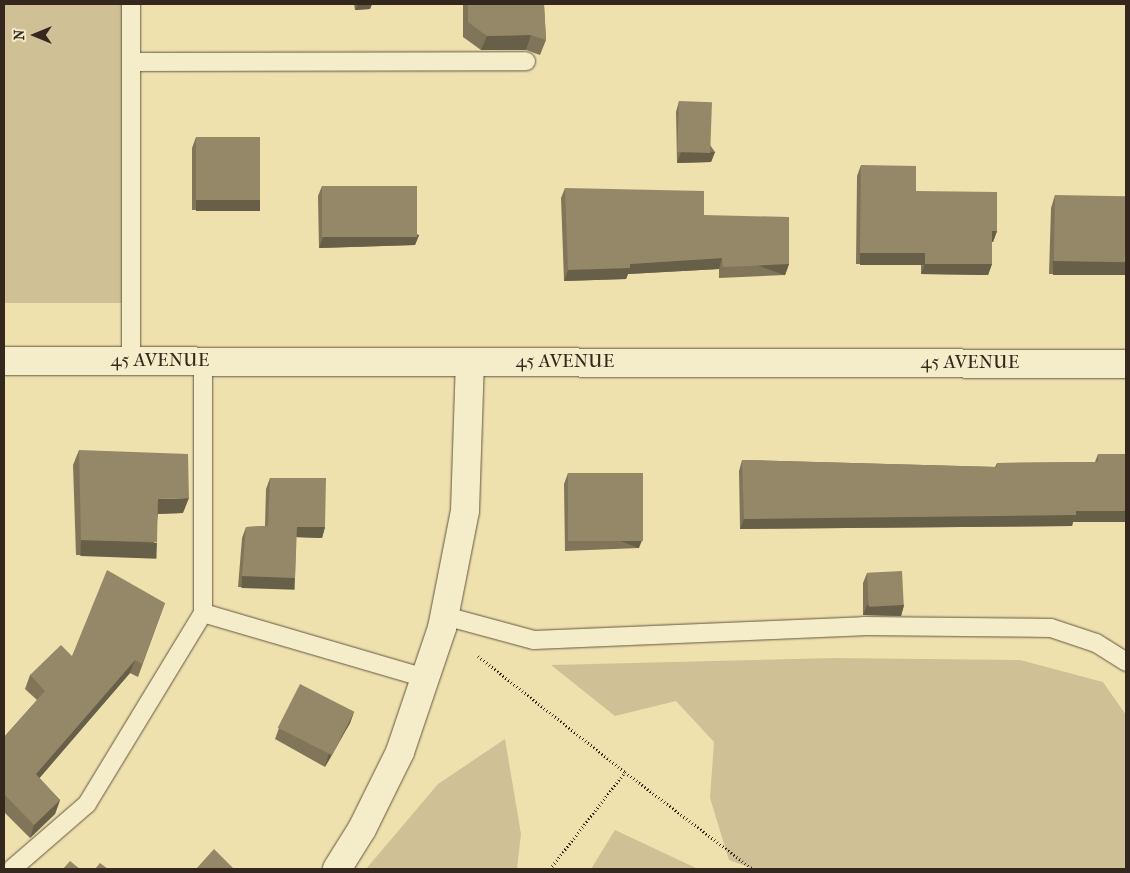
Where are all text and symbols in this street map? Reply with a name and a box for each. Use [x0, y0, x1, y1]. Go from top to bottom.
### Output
north arrow [10, 10, 60, 60]
text: N [11, 30, 28, 40]
street label: 45 AVENUE [111, 350, 209, 372]
street label: 45 AVENUE [516, 351, 614, 373]
street label: 45 AVENUE [921, 352, 1019, 374]

